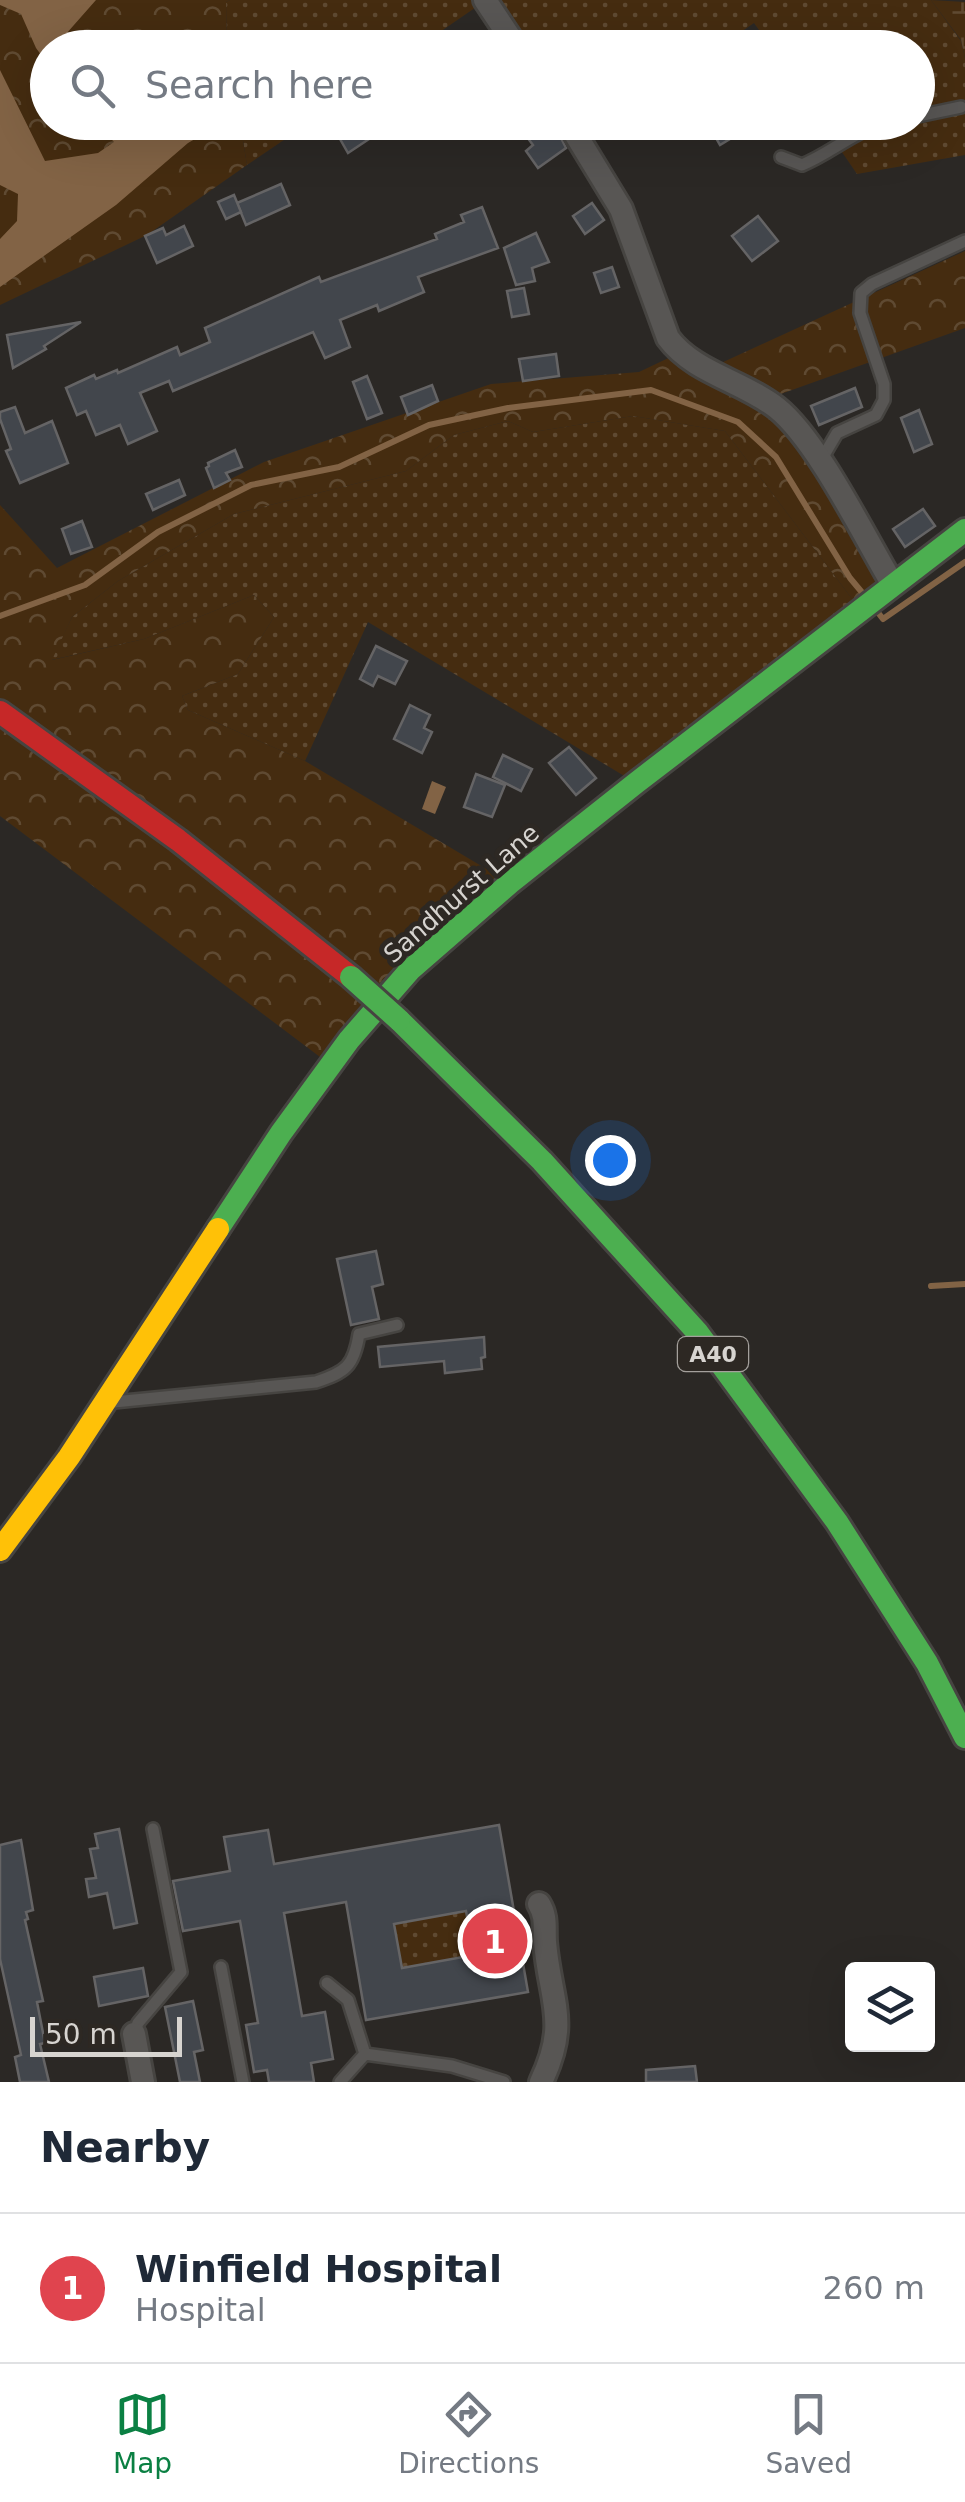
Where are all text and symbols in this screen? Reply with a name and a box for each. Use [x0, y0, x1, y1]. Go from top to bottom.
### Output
search box [30, 30, 935, 140]
icon: search [65, 58, 120, 113]
text: Search here [145, 63, 373, 107]
street label: Sandhurst Lane [378, 818, 545, 969]
your location [585, 1135, 636, 1186]
road number: A40 [678, 1337, 748, 1371]
pin: 1 [462, 1904, 528, 1978]
map controls [845, 1962, 935, 2052]
button: layers [845, 1962, 935, 2052]
scale bar [30, 2012, 182, 2056]
text: 50 m [45, 2018, 117, 2051]
text: Nearby [40, 2123, 210, 2172]
text: Winfield Hospital [135, 2247, 502, 2291]
text: 1 [61, 2269, 84, 2307]
text: 260 m [823, 2269, 925, 2307]
text: Hospital [135, 2291, 266, 2329]
tab: Map [113, 2387, 172, 2480]
tab: Directions [398, 2387, 539, 2480]
tab: Saved [765, 2387, 852, 2480]

